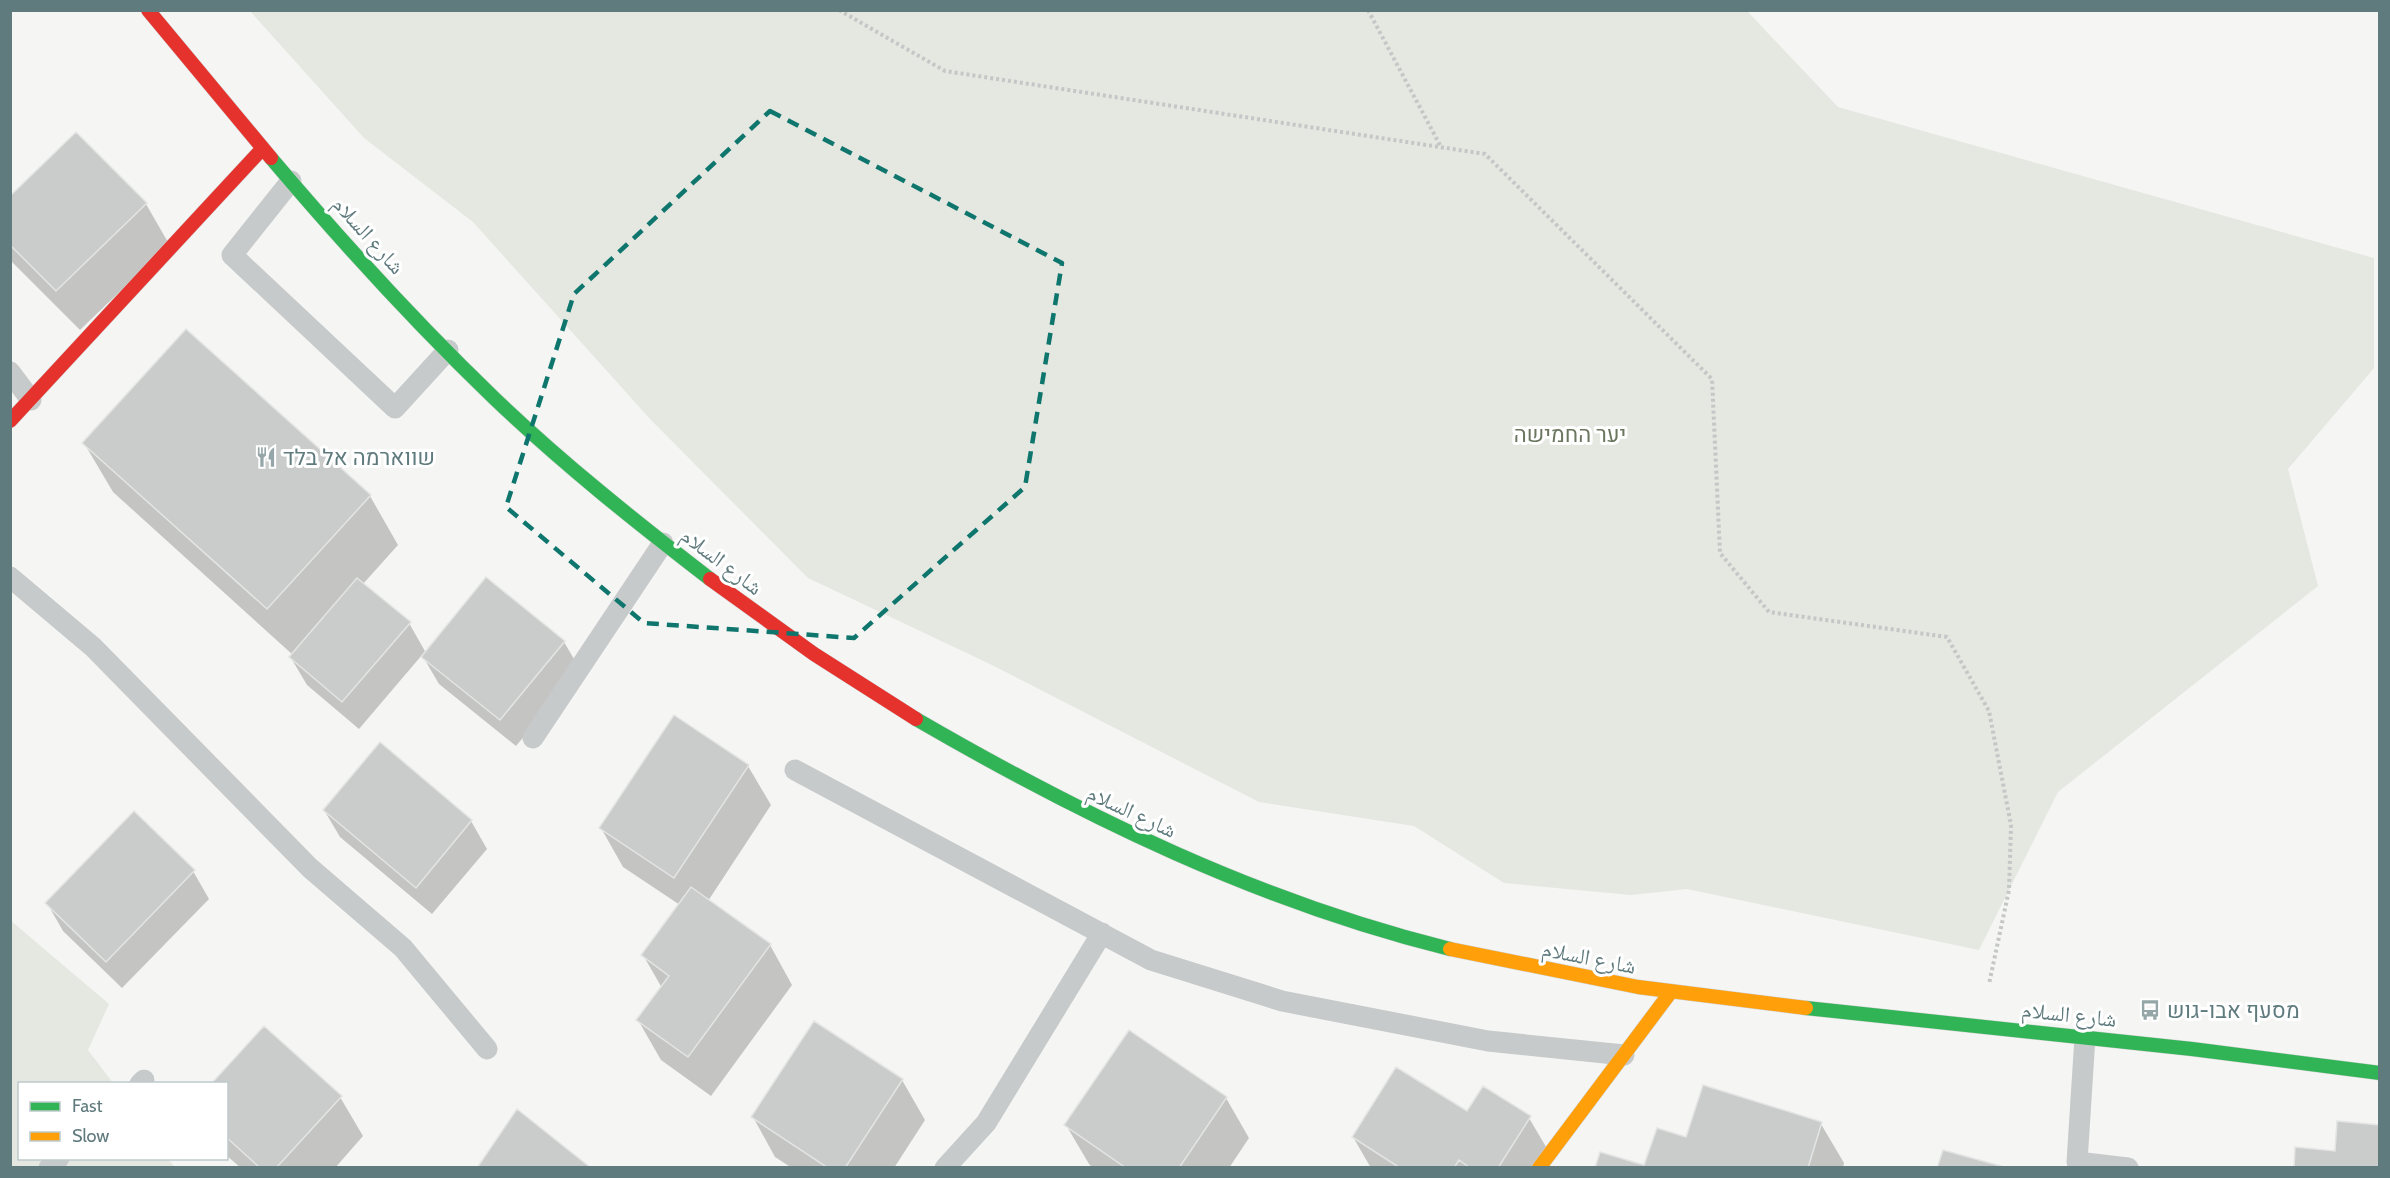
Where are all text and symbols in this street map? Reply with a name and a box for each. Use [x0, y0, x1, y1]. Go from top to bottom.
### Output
street label: شارع السلام [326, 191, 411, 280]
park label: יער החמישה [1514, 421, 1626, 448]
place label: שווארמה אל בלד [283, 444, 435, 471]
restaurant icon: שווארמה אל בלד [254, 445, 278, 469]
street label: شارع السلام [675, 522, 768, 602]
street label: شارع السلام [1082, 779, 1181, 845]
street label: شارع السلام [1539, 935, 1638, 981]
street label: شارع السلام [2020, 996, 2118, 1034]
place label: מסעף אבו-גוש [2167, 997, 2300, 1024]
bus stop icon: מסעף אבו-גוש [2138, 998, 2162, 1022]
legend [18, 1082, 228, 1160]
text: Fast [72, 1095, 103, 1117]
text: Slow [72, 1125, 109, 1147]

